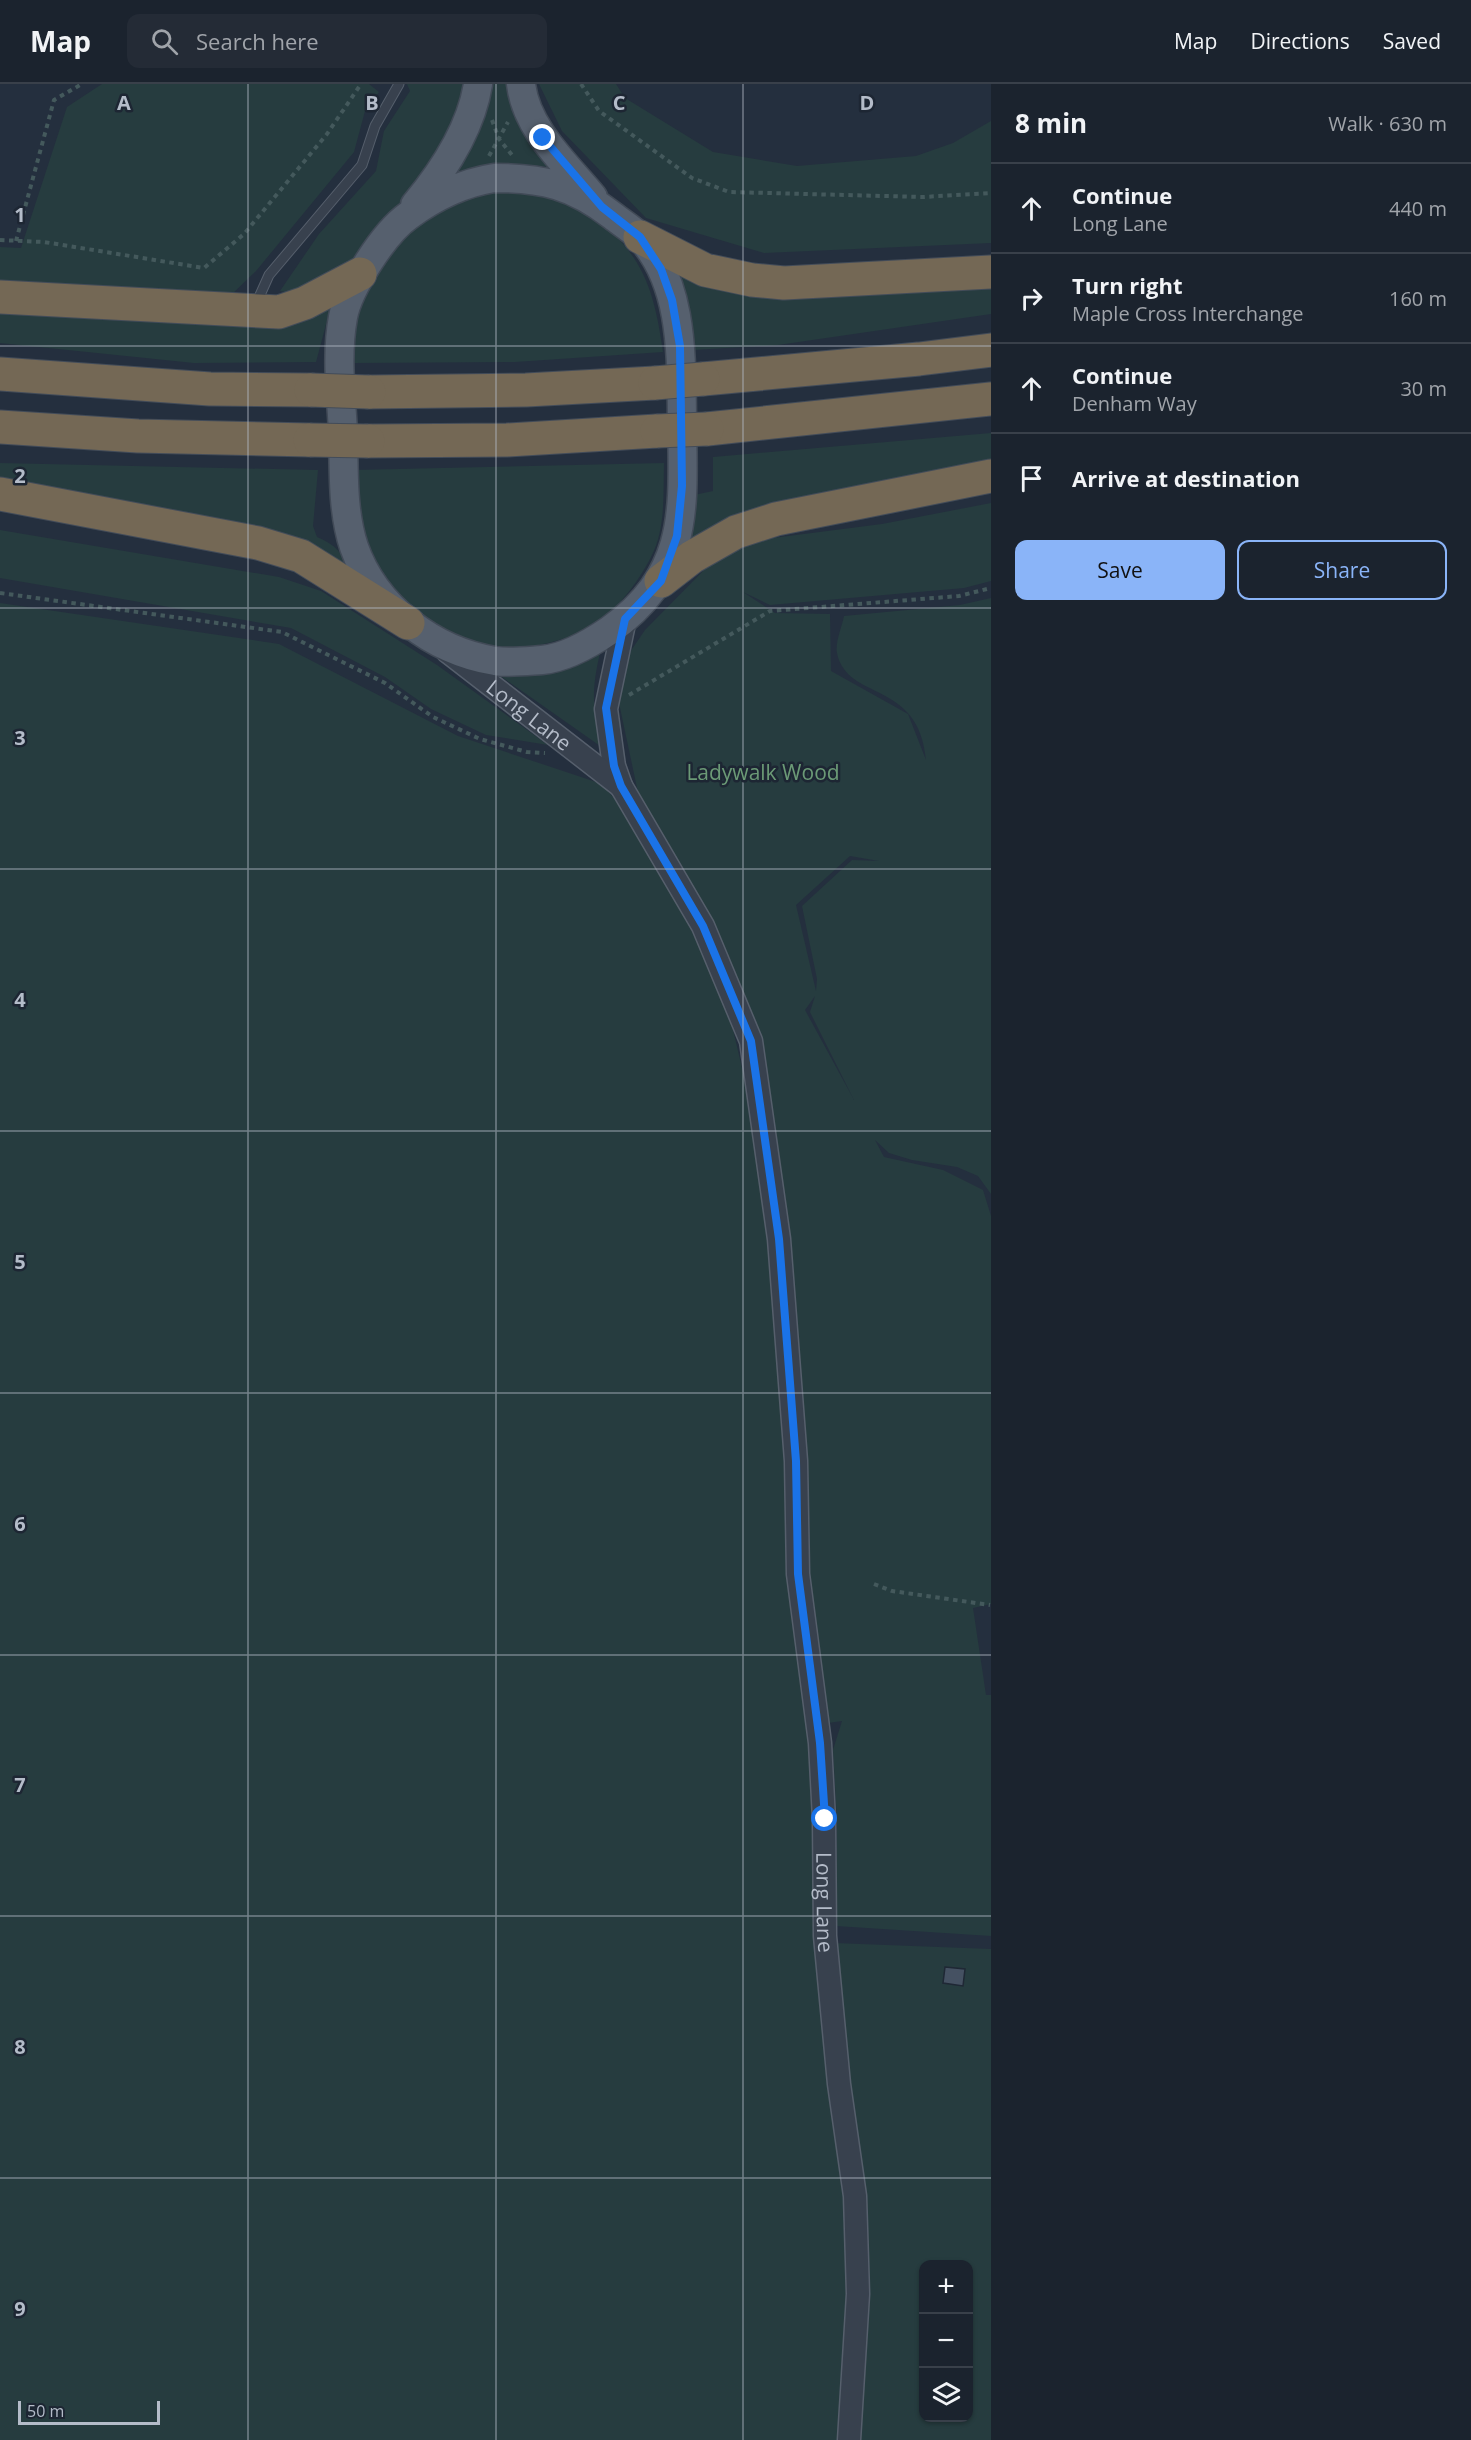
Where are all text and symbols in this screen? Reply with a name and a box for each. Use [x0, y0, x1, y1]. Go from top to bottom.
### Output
search box [127, 14, 547, 68]
text: Map [30, 22, 91, 60]
icon: search [148, 25, 181, 58]
text: Search here [196, 26, 319, 56]
text: Map [1174, 27, 1217, 55]
text: Directions [1250, 27, 1350, 55]
text: Saved [1383, 27, 1441, 55]
text: A [117, 89, 131, 116]
text: B [365, 89, 379, 116]
text: C [613, 89, 626, 116]
text: D [860, 89, 874, 116]
text: 8 min [1015, 105, 1087, 141]
text: Walk · 630 m [1328, 110, 1447, 137]
route end [529, 124, 555, 150]
text: Continue [1072, 180, 1172, 210]
icon: ahead [1015, 192, 1048, 225]
text: 440 m [1389, 195, 1447, 222]
text: 1 [14, 201, 26, 228]
text: Long Lane [1072, 210, 1168, 237]
text: Turn right [1072, 270, 1183, 300]
icon: right [1015, 282, 1048, 315]
text: 160 m [1389, 285, 1447, 312]
text: Maple Cross Interchange [1072, 300, 1304, 327]
text: Continue [1072, 360, 1172, 390]
icon: ahead [1015, 372, 1048, 405]
text: 30 m [1400, 375, 1447, 402]
text: Denham Way [1072, 390, 1197, 417]
text: 2 [14, 462, 26, 489]
icon: arrive [1015, 462, 1048, 495]
text: Arrive at destination [1072, 463, 1300, 493]
button: Save [1015, 540, 1225, 600]
button: Share [1237, 540, 1447, 600]
street label: Long Lane [481, 673, 578, 757]
text: 3 [14, 724, 26, 751]
park label: Ladywalk Wood [686, 758, 840, 786]
text: 4 [14, 986, 26, 1013]
text: 5 [14, 1248, 26, 1275]
text: 6 [14, 1510, 26, 1537]
text: 7 [14, 1771, 26, 1798]
route start [811, 1805, 837, 1831]
street label: Long Lane [810, 1852, 840, 1954]
text: 8 [14, 2033, 26, 2060]
map controls [919, 2260, 973, 2422]
button: + [919, 2260, 973, 2314]
text: 9 [14, 2295, 26, 2322]
button: − [919, 2314, 973, 2368]
button: layers [919, 2368, 973, 2422]
scale bar [18, 2398, 160, 2426]
text: 50 m [27, 2400, 64, 2422]

